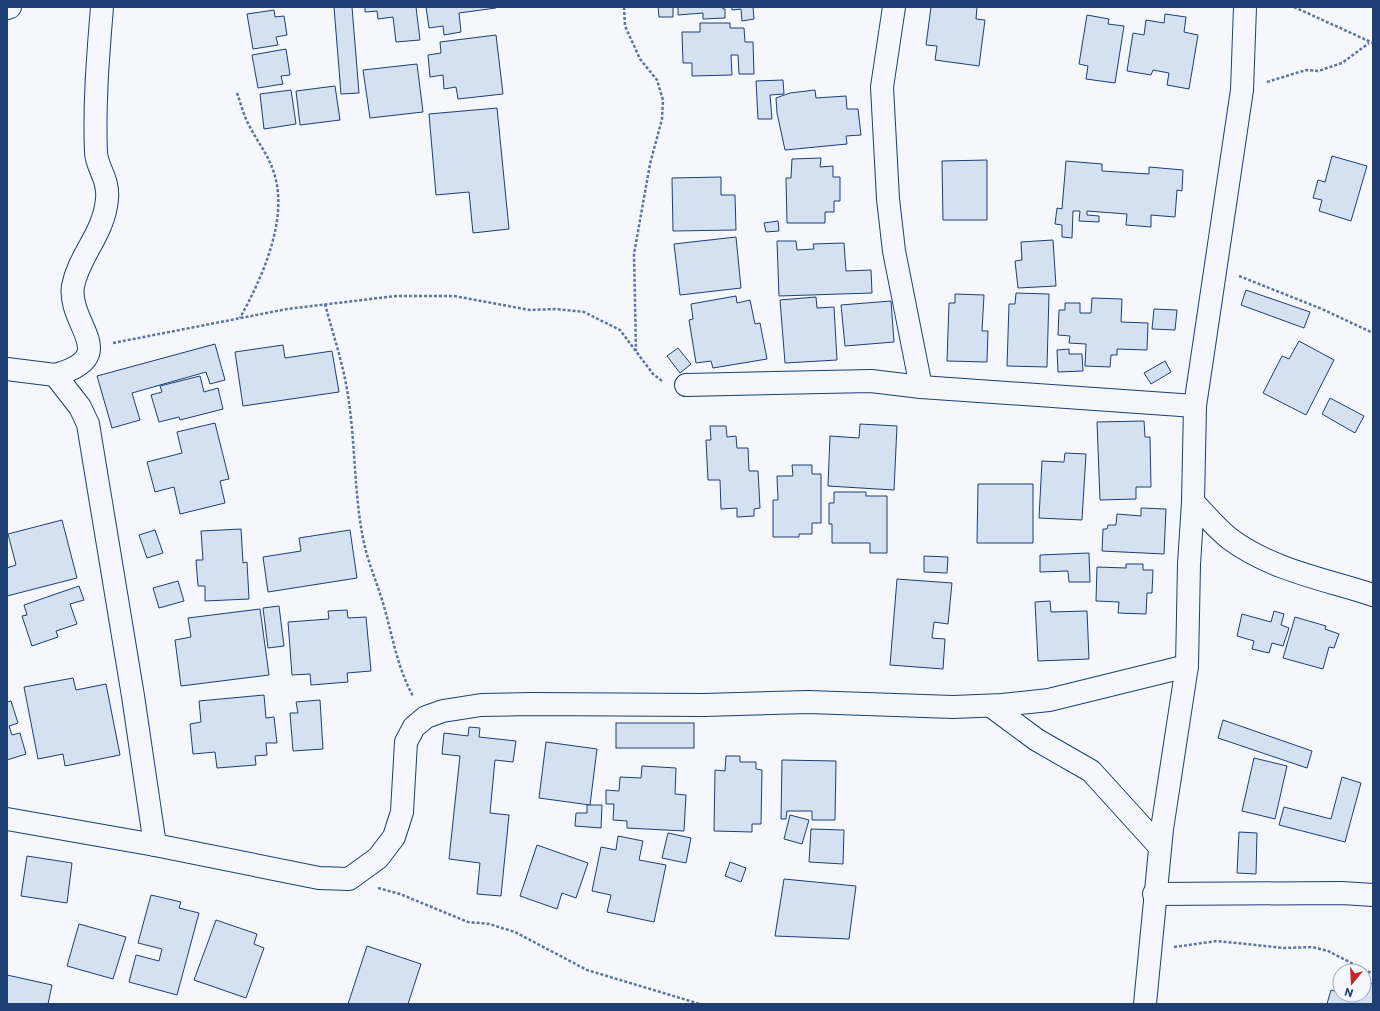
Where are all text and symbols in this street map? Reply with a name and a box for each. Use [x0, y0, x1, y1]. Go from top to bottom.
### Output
north arrow [1332, 963, 1372, 1003]
text: N [1343, 986, 1355, 1000]

